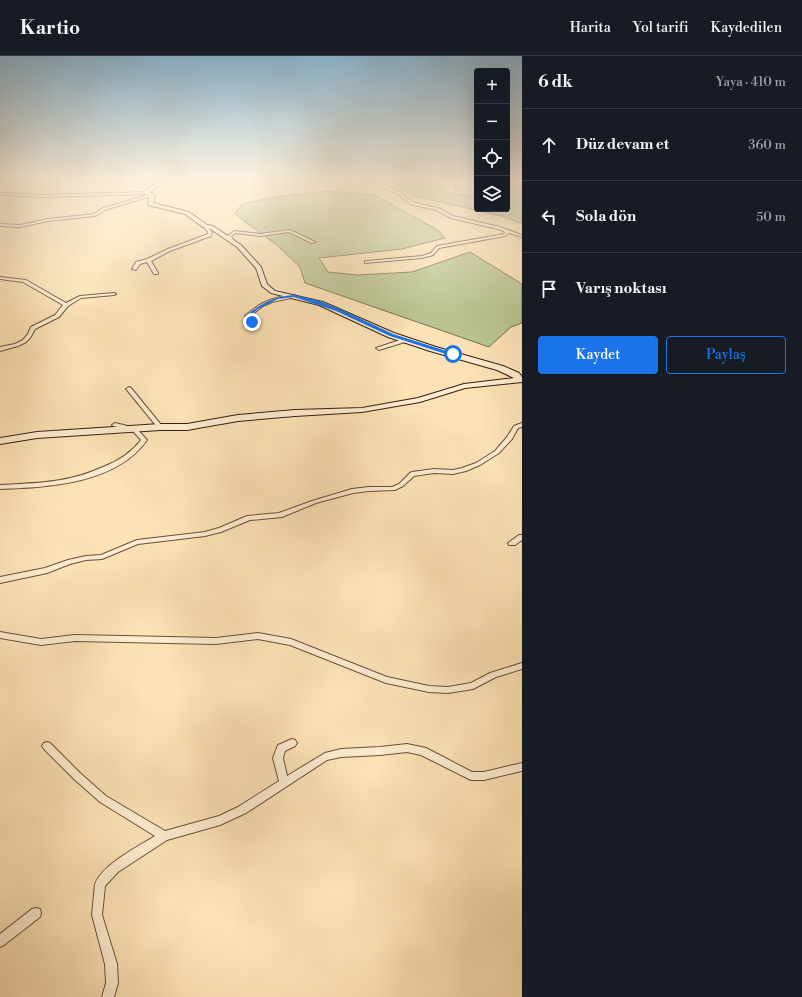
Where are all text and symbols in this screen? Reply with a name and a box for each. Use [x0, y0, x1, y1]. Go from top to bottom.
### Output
text: Kartio [20, 16, 80, 40]
text: Harita [570, 19, 611, 37]
text: Yol tarifi [633, 19, 689, 37]
text: Kaydedilen [711, 19, 782, 37]
map controls [474, 68, 510, 212]
button: + [474, 68, 510, 104]
text: 6 dk [538, 71, 573, 93]
text: Yaya · 410 m [716, 74, 786, 90]
button: − [474, 104, 510, 140]
icon: ahead [538, 134, 560, 156]
text: Düz devam et [576, 135, 669, 154]
text: 360 m [748, 137, 786, 153]
button: locate [474, 140, 510, 176]
button: layers [474, 176, 510, 212]
icon: left [538, 206, 560, 228]
text: Sola dön [576, 207, 636, 226]
text: 50 m [756, 209, 786, 225]
icon: arrive [538, 278, 560, 300]
text: Varış noktası [576, 279, 667, 298]
route end [243, 313, 261, 331]
button: Kaydet [538, 336, 658, 374]
button: Paylaş [666, 336, 786, 374]
route start [444, 345, 462, 363]

